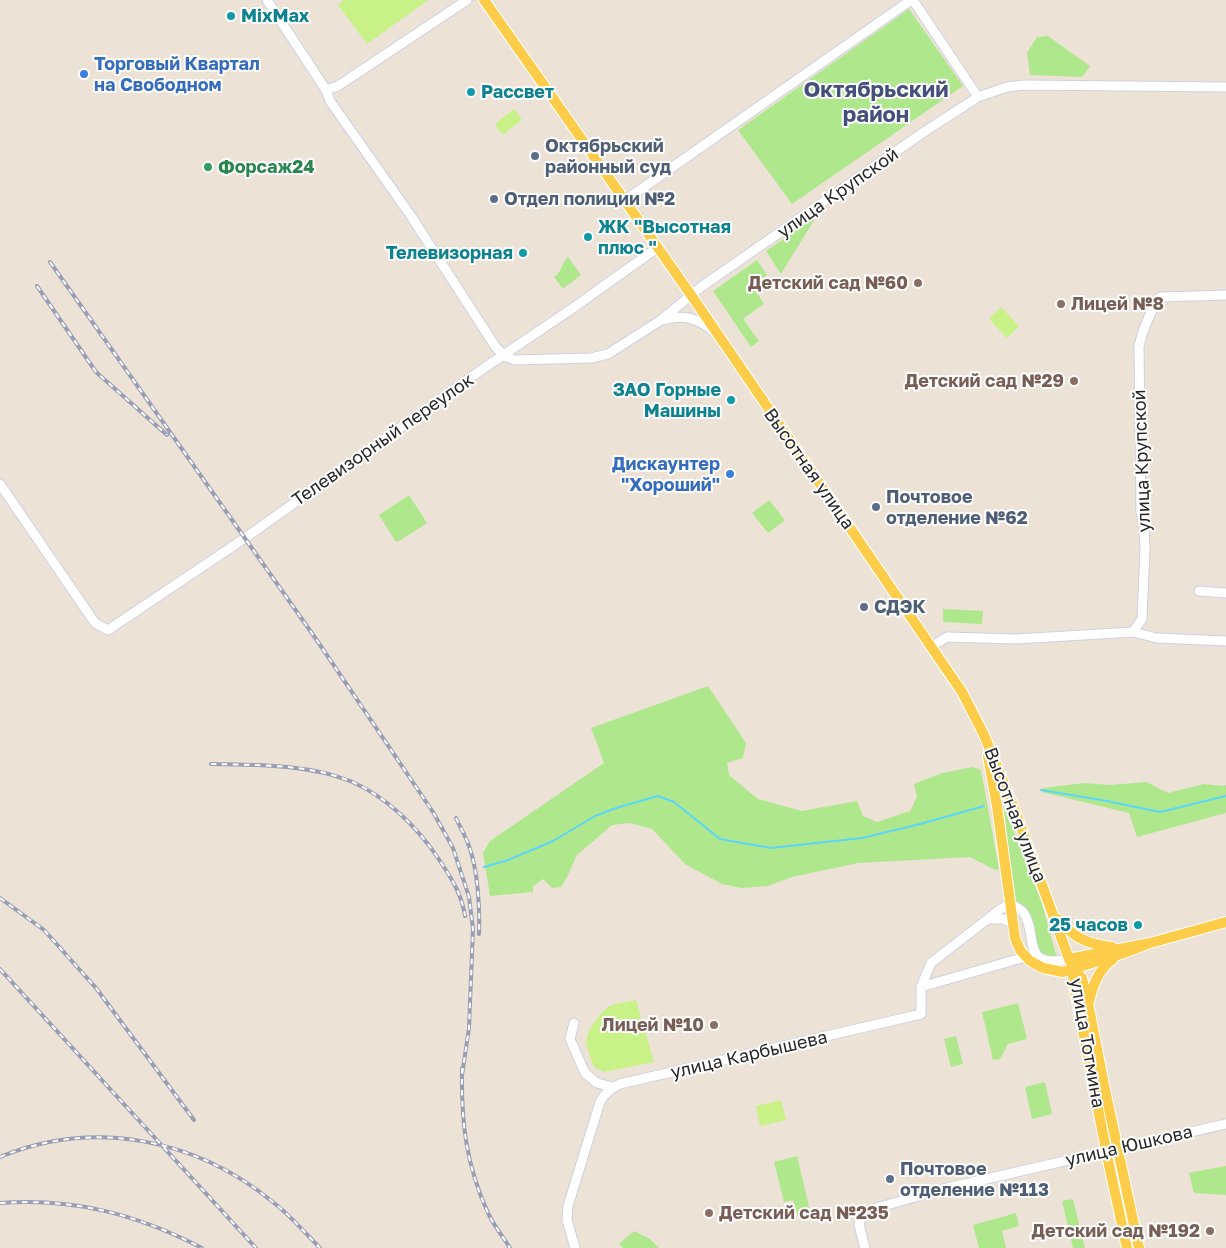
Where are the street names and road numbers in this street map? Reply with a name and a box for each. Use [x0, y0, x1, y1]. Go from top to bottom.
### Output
street label: улица Крупской [773, 143, 903, 243]
street label: Телевизорный переулок [288, 369, 478, 511]
street label: улица Крупской [1129, 389, 1155, 533]
street label: Высотная улица [759, 404, 859, 534]
street label: Высотная улица [979, 744, 1051, 886]
street label: улица Тотмина [1065, 976, 1109, 1110]
street label: улица Карбышева [669, 1026, 829, 1084]
street label: улица Юшкова [1063, 1121, 1195, 1171]

